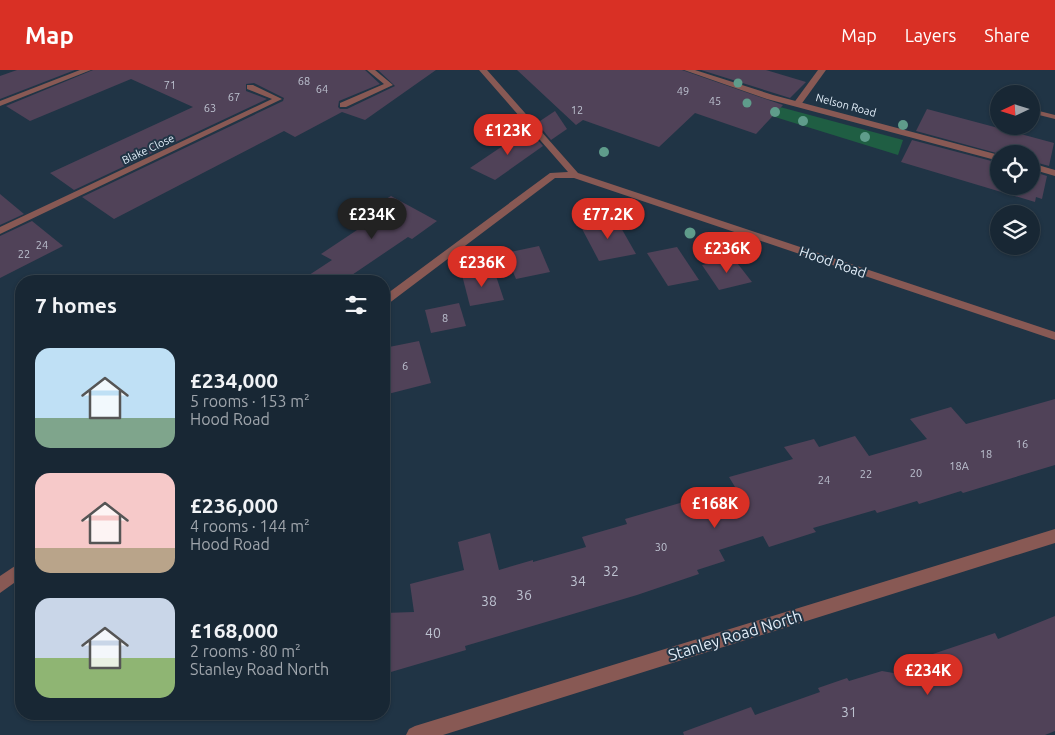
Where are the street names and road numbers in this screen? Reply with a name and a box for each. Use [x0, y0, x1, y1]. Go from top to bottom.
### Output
street label: Nelson Road [814, 91, 878, 119]
street label: Blake Close [120, 132, 176, 166]
street label: Hood Road [797, 243, 869, 281]
street label: Stanley Road North [666, 606, 804, 664]

